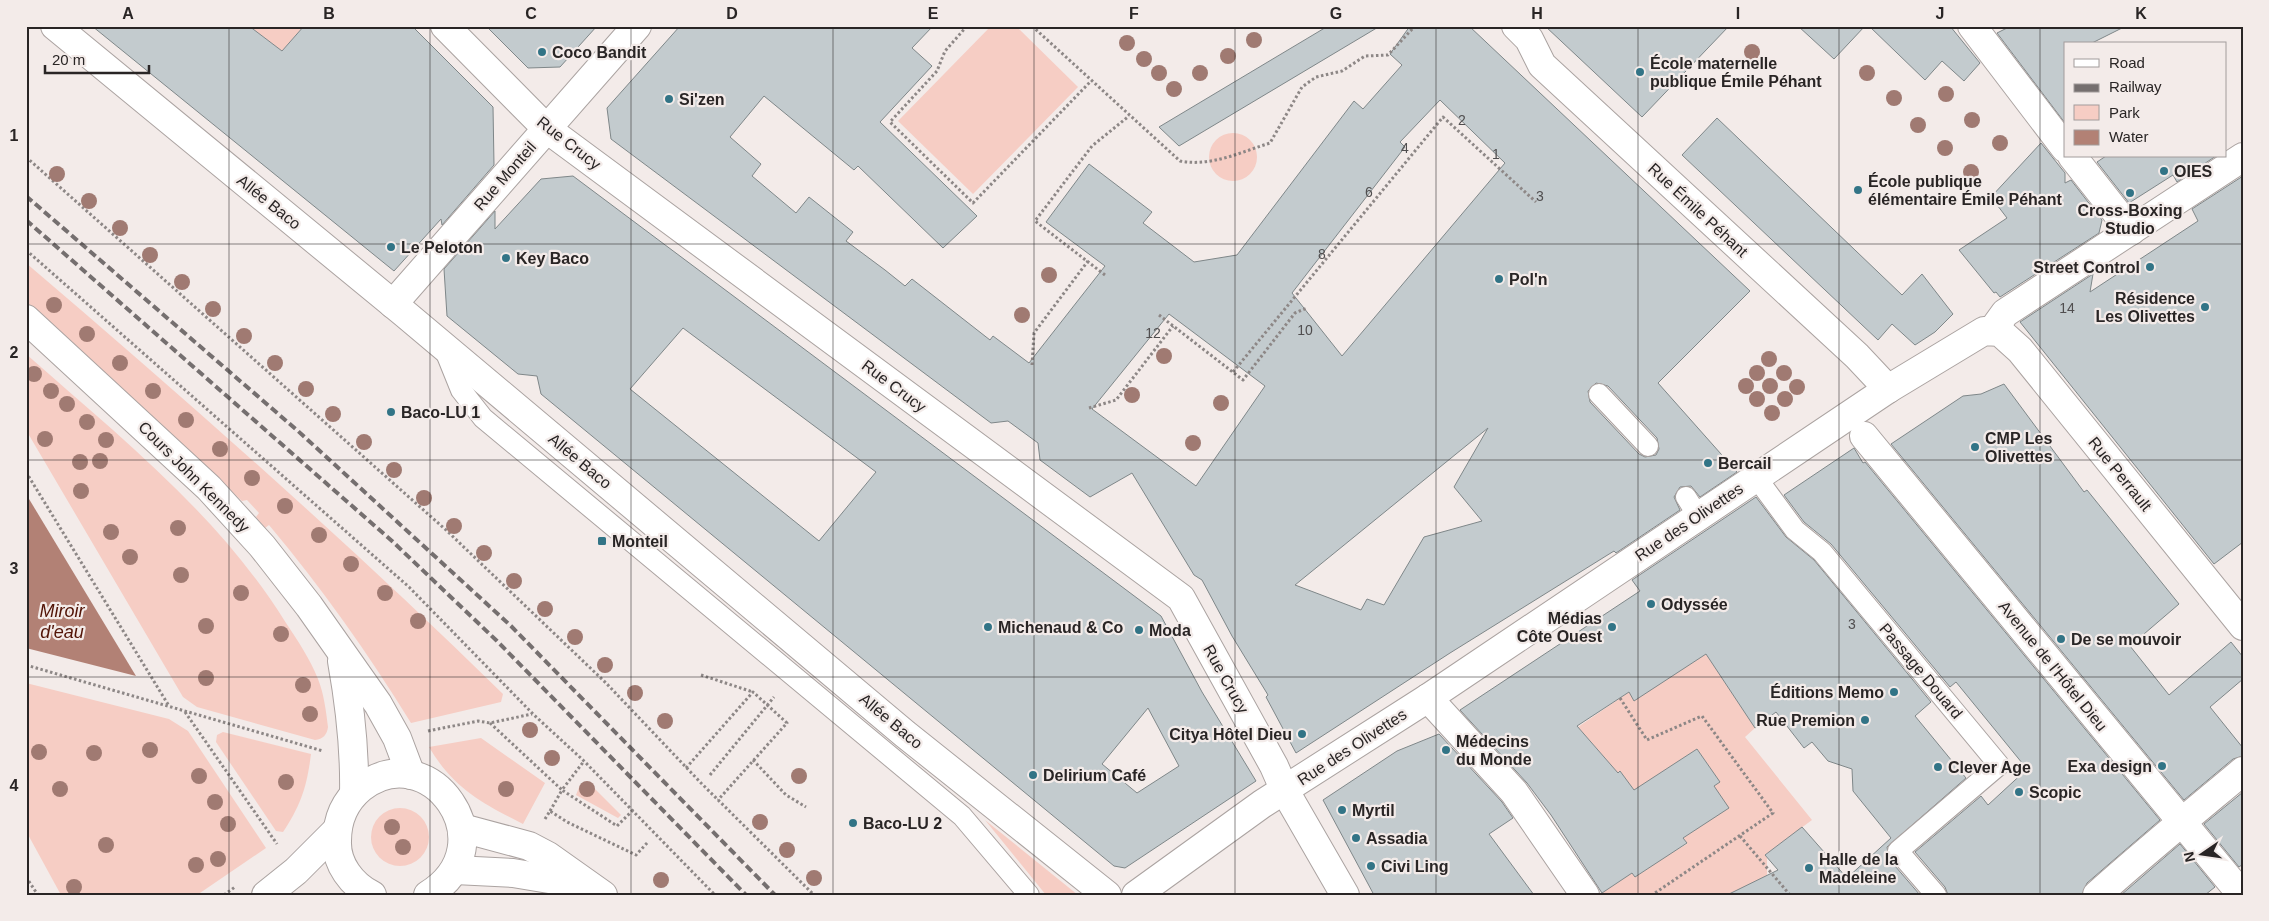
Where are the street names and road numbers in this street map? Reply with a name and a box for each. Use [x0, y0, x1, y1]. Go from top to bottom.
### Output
street label: Rue Crucy [534, 113, 604, 173]
street label: Rue Monteil [471, 138, 539, 214]
street label: Rue Émile Péhant [1645, 159, 1752, 261]
street label: Allée Baco [234, 171, 304, 233]
street label: Rue Crucy [859, 356, 929, 416]
street label: Cours John Kennedy [135, 418, 253, 536]
street label: Allée Baco [545, 430, 615, 492]
street label: Rue Perrault [2085, 434, 2155, 515]
street label: Rue des Olivettes [1632, 480, 1746, 564]
street label: Avenue de l'Hôtel Dieu [1995, 598, 2111, 734]
street label: Passage Douard [1876, 620, 1966, 722]
street label: Rue Crucy [1200, 642, 1252, 716]
street label: Allée Baco [856, 690, 926, 752]
street label: Rue des Olivettes [1294, 705, 1410, 789]

